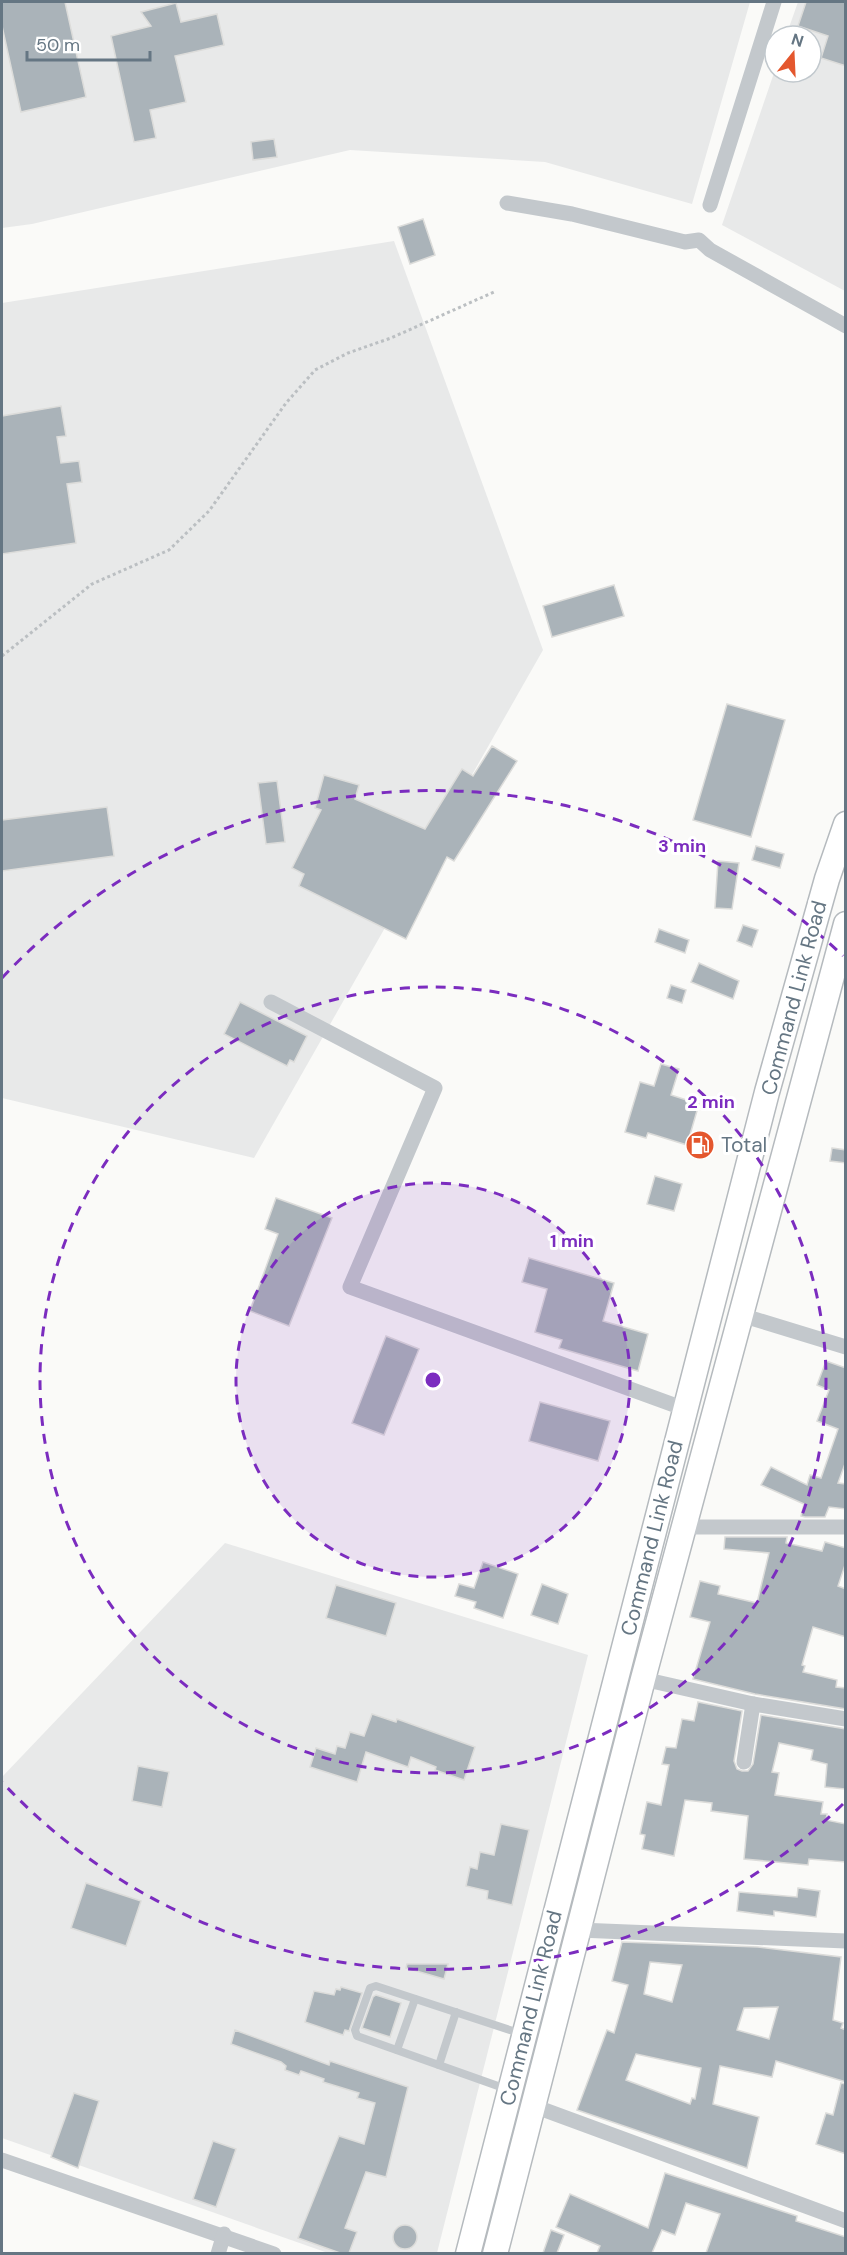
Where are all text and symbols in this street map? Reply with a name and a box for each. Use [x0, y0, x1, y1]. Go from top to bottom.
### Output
scale bar [27, 24, 150, 62]
north arrow [763, 24, 823, 84]
text: N [789, 28, 806, 52]
text: 50 m [36, 33, 80, 57]
text: 3 min [658, 834, 706, 858]
street label: Command Link Road [755, 898, 833, 1098]
text: 2 min [687, 1090, 735, 1114]
fuel station icon: Total [684, 1129, 716, 1161]
place label: Total [721, 1131, 767, 1159]
text: 1 min [550, 1229, 594, 1253]
centre of rings [423, 1370, 443, 1390]
street label: Command Link Road [614, 1437, 690, 1639]
street label: Command Link Road [493, 1907, 569, 2109]

